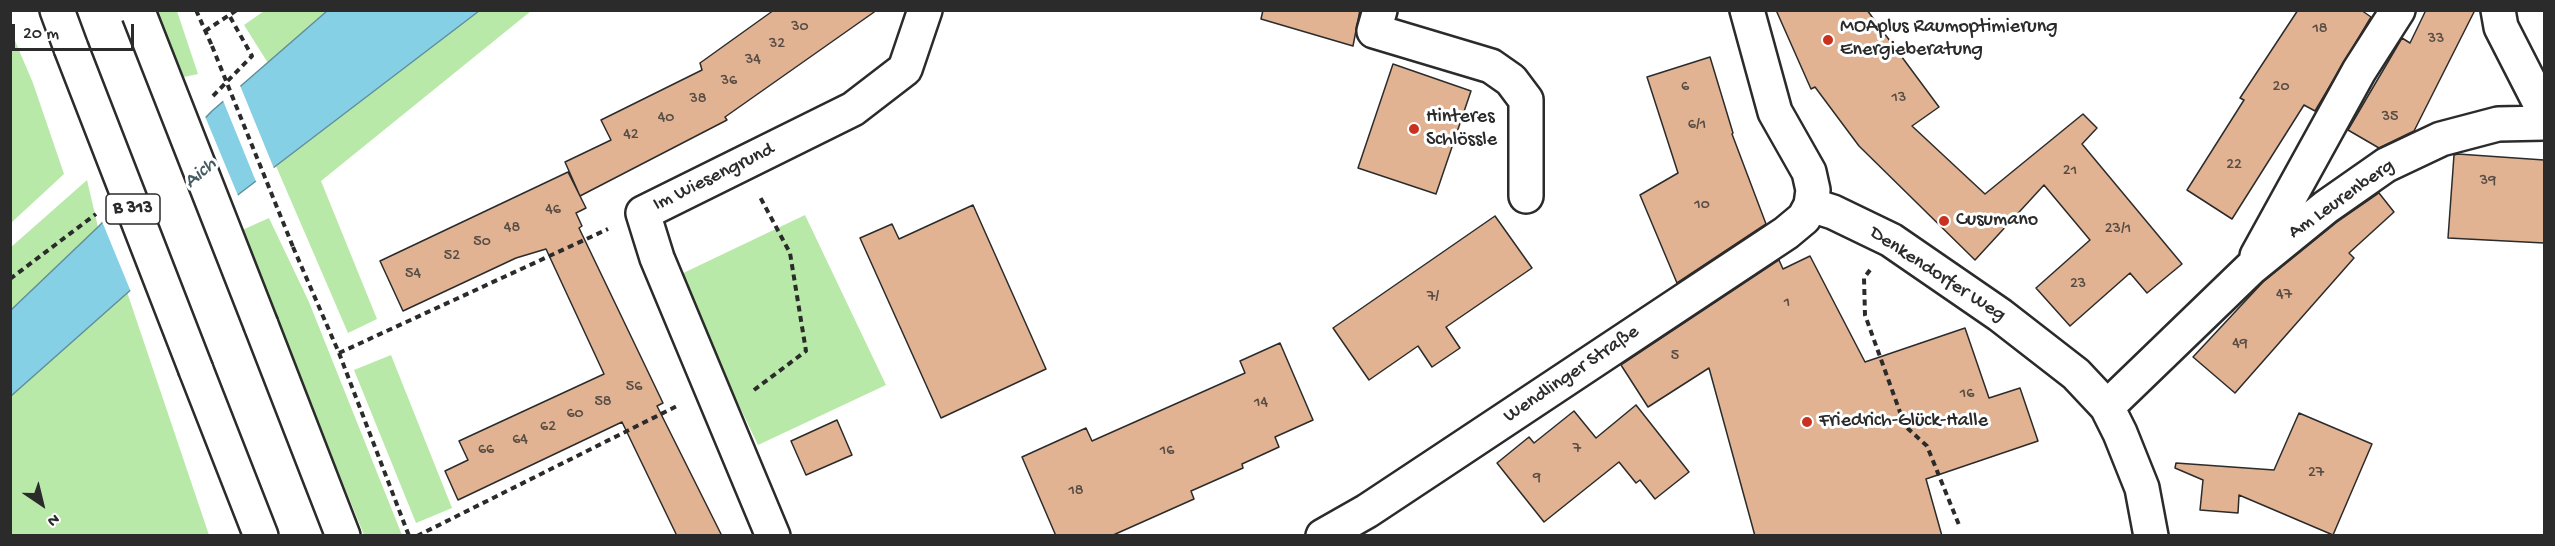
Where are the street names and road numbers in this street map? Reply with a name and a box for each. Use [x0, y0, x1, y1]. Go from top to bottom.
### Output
street label: Im Wiesengrund [650, 138, 778, 218]
street label: Am Leurenberg [2284, 155, 2400, 245]
road number: B 313 [106, 194, 160, 224]
street label: Denkendorfer Weg [1864, 222, 2010, 328]
street label: Wendlinger Straße [1500, 321, 1644, 429]

